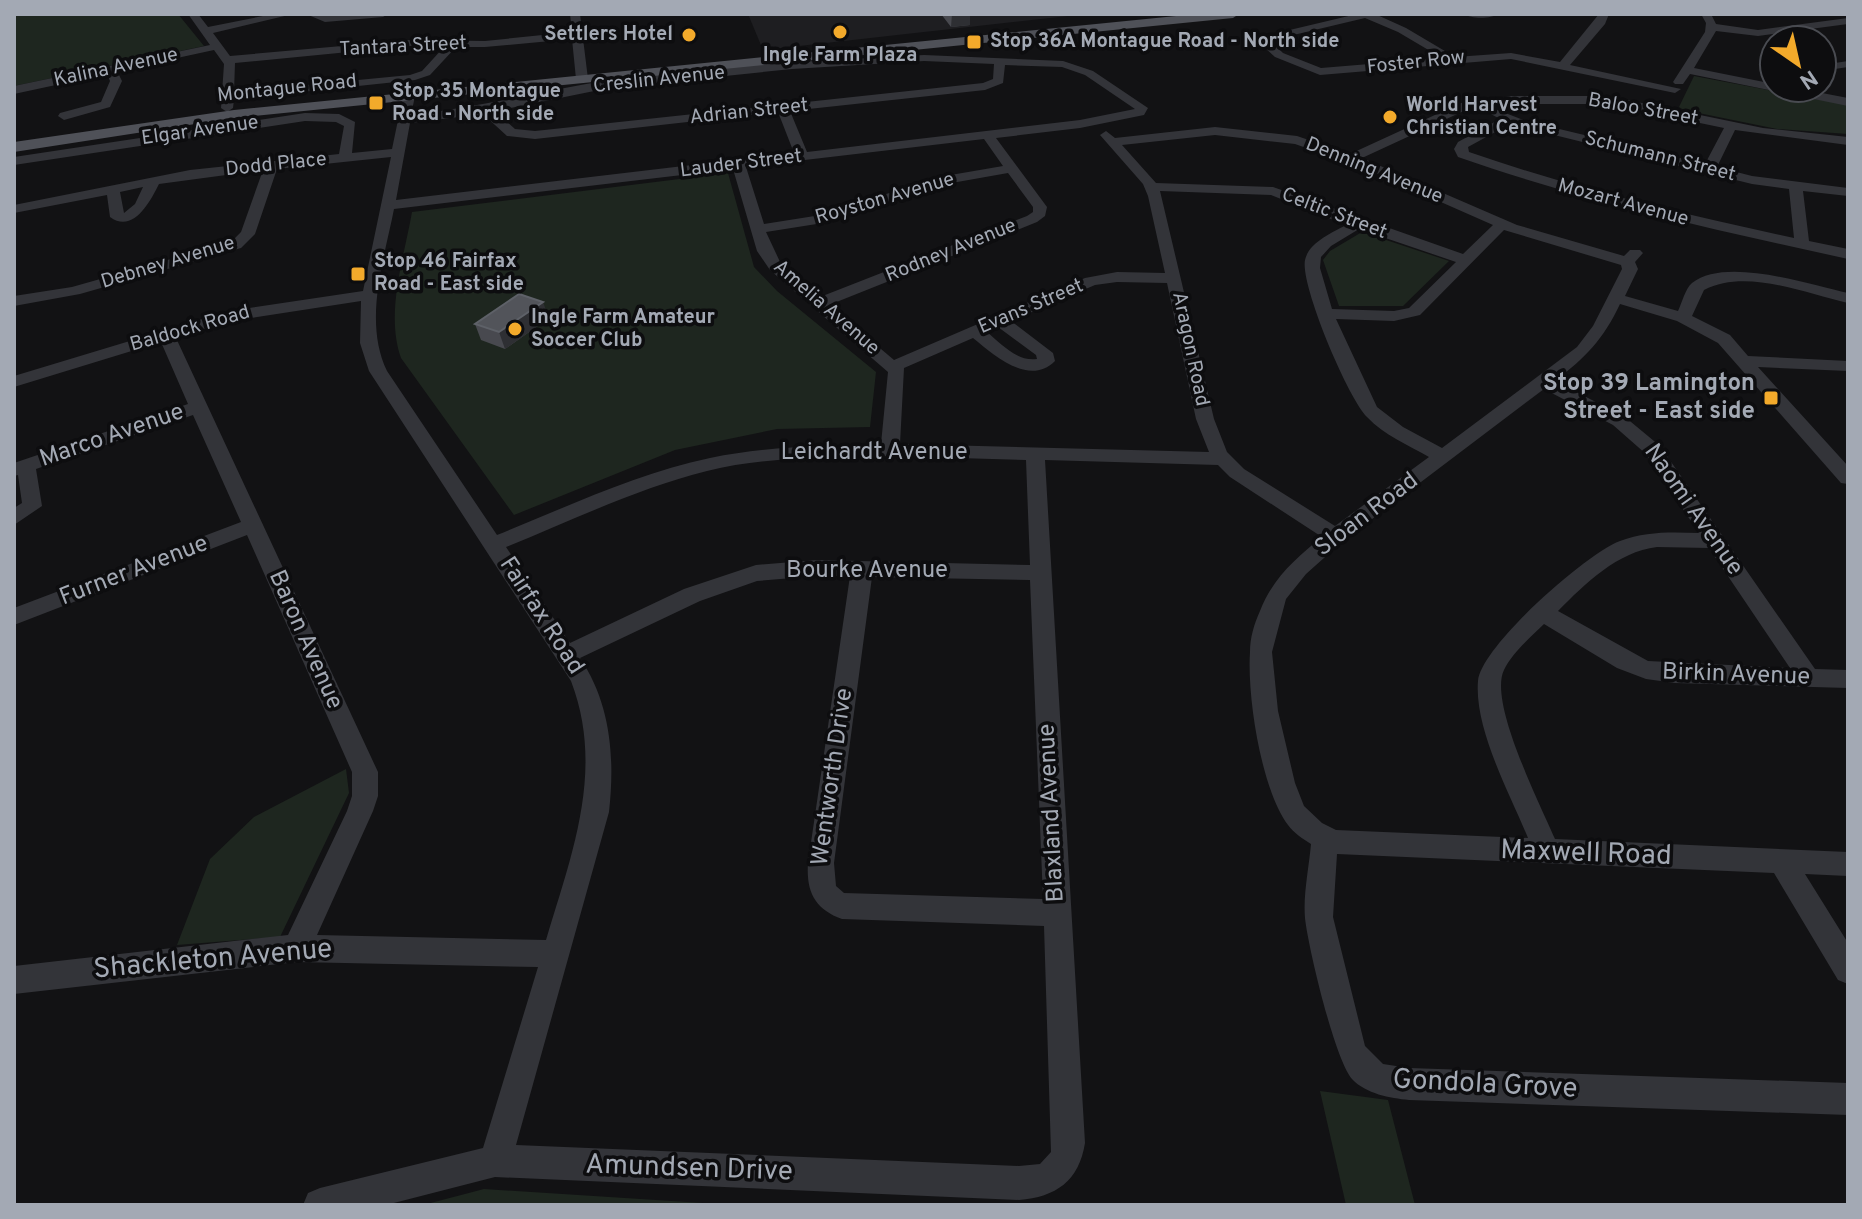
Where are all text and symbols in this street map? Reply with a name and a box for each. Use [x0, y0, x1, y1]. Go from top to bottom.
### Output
place label: Settlers Hotel [544, 22, 673, 48]
marker: Ingle Farm Plaza [831, 23, 849, 41]
north arrow [1758, 24, 1838, 104]
marker: Settlers Hotel [680, 26, 698, 44]
place label: Stop 36A Montague Road - North side [990, 29, 1340, 55]
street label: Tantara Street [338, 31, 468, 63]
marker: Stop 36A Montague Road - North side [965, 33, 983, 51]
street label: Kalina Avenue [51, 42, 181, 94]
place label: Ingle Farm Plaza [763, 43, 917, 69]
street label: Foster Row [1366, 45, 1466, 81]
street label: Creslin Avenue [592, 60, 726, 100]
text: N [1794, 63, 1822, 94]
street label: Montague Road [216, 69, 358, 109]
place label: Stop 35 Montague Road - North side [392, 79, 561, 128]
street label: Baloo Street [1586, 88, 1700, 132]
street label: Adrian Street [688, 93, 810, 131]
place label: World Harvest Christian Centre [1406, 93, 1557, 142]
marker: Stop 35 Montague Road - North side [367, 94, 385, 112]
marker: World Harvest Christian Centre [1381, 108, 1399, 126]
street label: Elgar Avenue [140, 110, 260, 152]
street label: Schumann Street [1582, 126, 1738, 188]
street label: Denning Avenue [1302, 132, 1446, 210]
street label: Lauder Street [679, 144, 803, 184]
street label: Dodd Place [224, 147, 328, 183]
street label: Royston Avenue [812, 167, 958, 231]
street label: Mozart Avenue [1555, 173, 1691, 233]
street label: Celtic Street [1278, 182, 1390, 246]
street label: Rodney Avenue [882, 213, 1020, 289]
street label: Debney Avenue [98, 230, 238, 296]
place label: Stop 46 Fairfax Road - East side [374, 249, 524, 298]
street label: Amelia Avenue [767, 254, 885, 362]
marker: Stop 46 Fairfax Road - East side [349, 265, 367, 283]
street label: Evans Street [974, 273, 1088, 341]
street label: Aragon Road [1165, 289, 1215, 409]
street label: Baldock Road [127, 299, 253, 359]
place label: Ingle Farm Amateur Soccer Club [531, 305, 716, 354]
marker: Ingle Farm Amateur Soccer Club [506, 320, 524, 338]
place label: Stop 39 Lamington Street - East side [1543, 369, 1755, 427]
marker: Stop 39 Lamington Street - East side [1762, 389, 1780, 407]
street label: Marco Avenue [36, 397, 188, 475]
street label: Leichardt Avenue [780, 438, 968, 468]
street label: Naomi Avenue [1637, 438, 1749, 582]
street label: Sloan Road [1309, 466, 1425, 564]
street label: Furner Avenue [55, 529, 213, 613]
street label: Fairfax Road [492, 551, 590, 681]
street label: Bourke Avenue [786, 556, 948, 586]
street label: Baron Avenue [261, 566, 349, 714]
street label: Birkin Avenue [1661, 657, 1811, 693]
street label: Wentworth Drive [806, 686, 860, 868]
street label: Blaxland Avenue [1032, 723, 1072, 903]
street label: Maxwell Road [1500, 833, 1672, 875]
street label: Shackleton Avenue [92, 932, 334, 988]
street label: Gondola Grove [1392, 1062, 1578, 1108]
street label: Amundsen Drive [585, 1147, 793, 1191]

